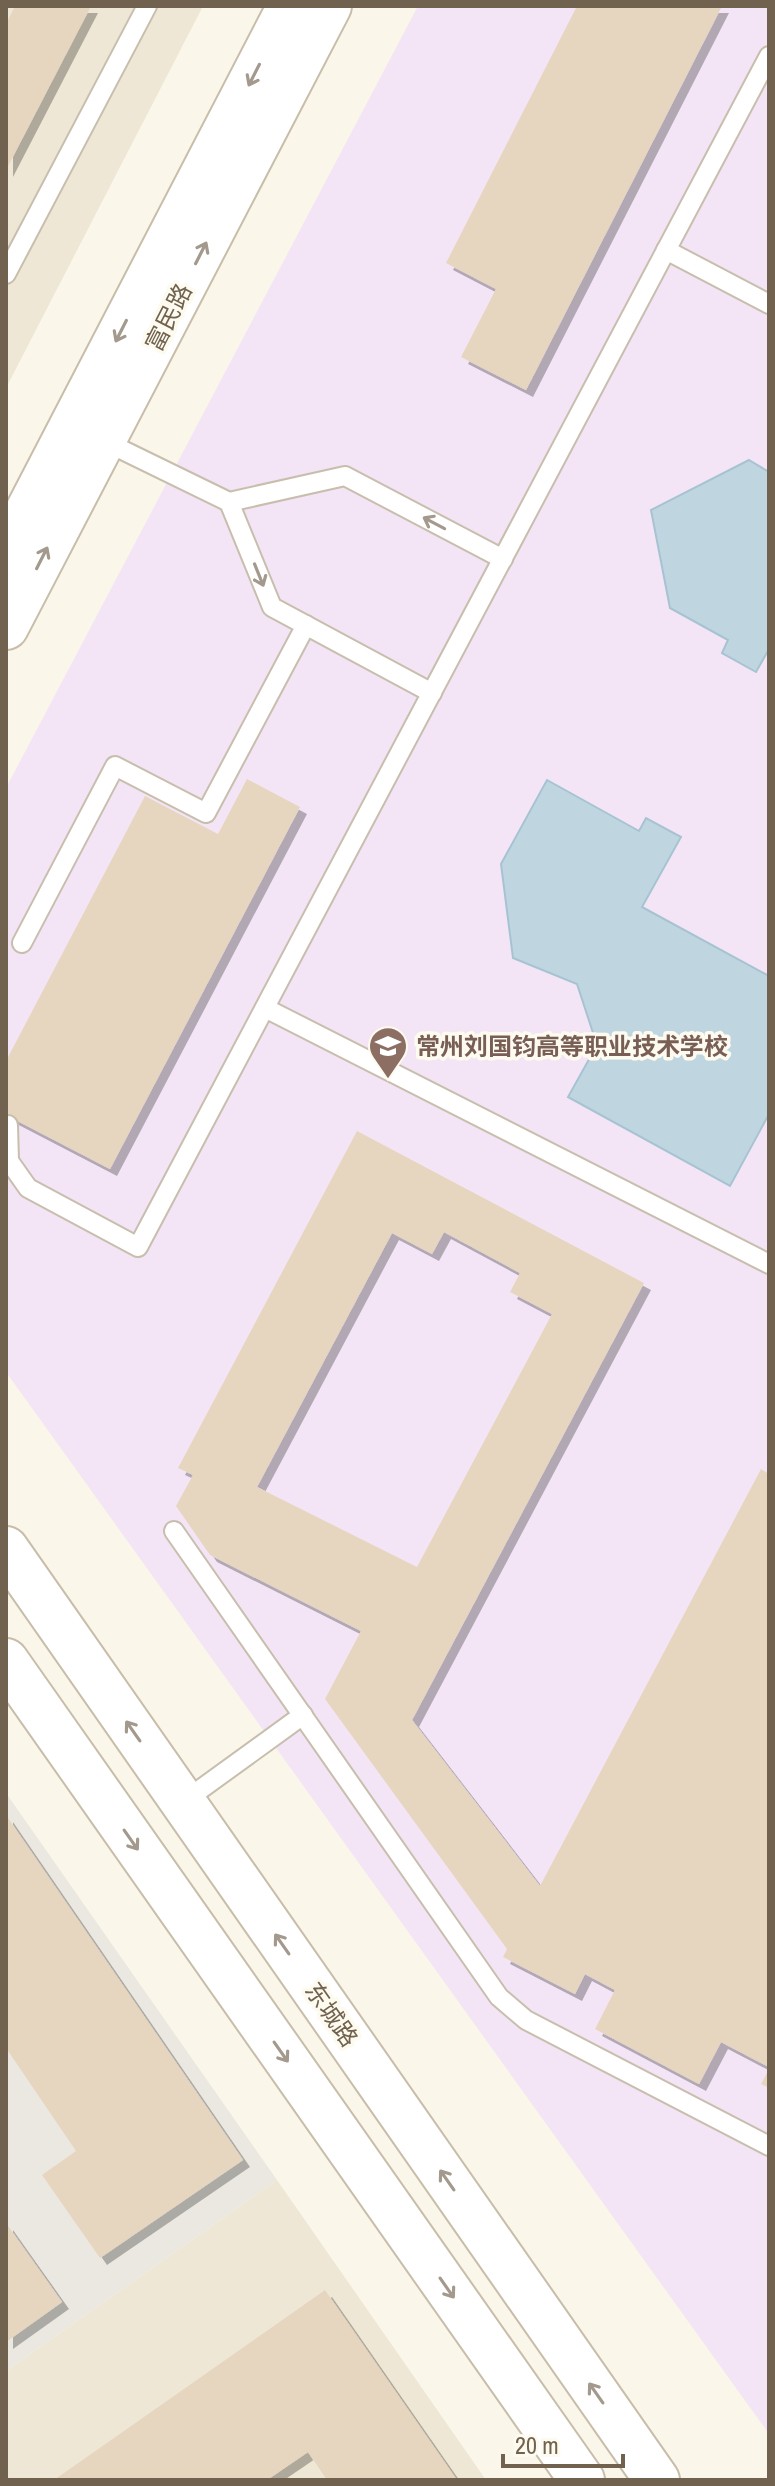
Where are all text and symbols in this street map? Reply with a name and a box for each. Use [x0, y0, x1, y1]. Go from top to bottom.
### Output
one-way arrow [246, 63, 262, 87]
one-way arrow [193, 242, 209, 265]
street label: 富民路 [137, 278, 199, 356]
one-way arrow [113, 318, 129, 342]
one-way arrow [422, 514, 446, 530]
one-way arrow [34, 547, 50, 571]
one-way arrow [252, 562, 267, 587]
school or university icon: 常州刘国钧高等职业技术学校 [367, 1025, 409, 1080]
place label: 常州刘国钧高等职业技术学校 [416, 1030, 728, 1062]
one-way arrow [125, 1720, 141, 1742]
one-way arrow [123, 1828, 139, 1850]
one-way arrow [274, 1934, 290, 1956]
street label: 东城路 [298, 1975, 366, 2053]
one-way arrow [273, 2041, 289, 2063]
one-way arrow [439, 2170, 455, 2192]
one-way arrow [439, 2276, 455, 2298]
one-way arrow [588, 2383, 604, 2405]
scale bar [503, 2418, 623, 2468]
text: 20 m [515, 2429, 559, 2461]

